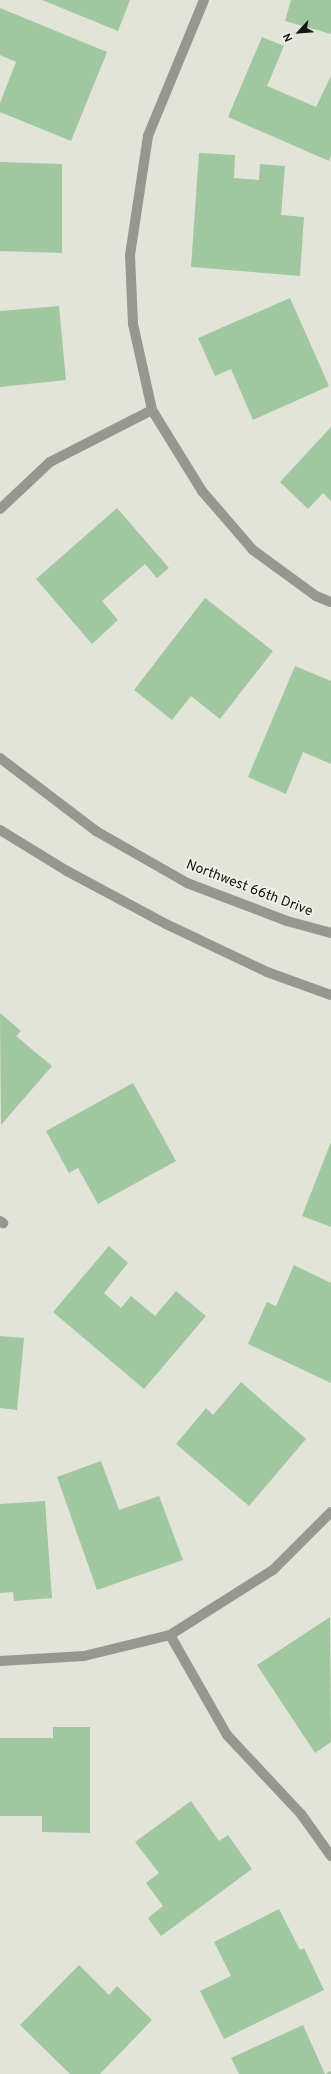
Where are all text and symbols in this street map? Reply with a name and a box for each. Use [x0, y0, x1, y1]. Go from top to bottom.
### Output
north arrow [279, 12, 319, 52]
text: N [280, 31, 296, 44]
street label: Northwest 66th Drive [183, 857, 315, 921]

